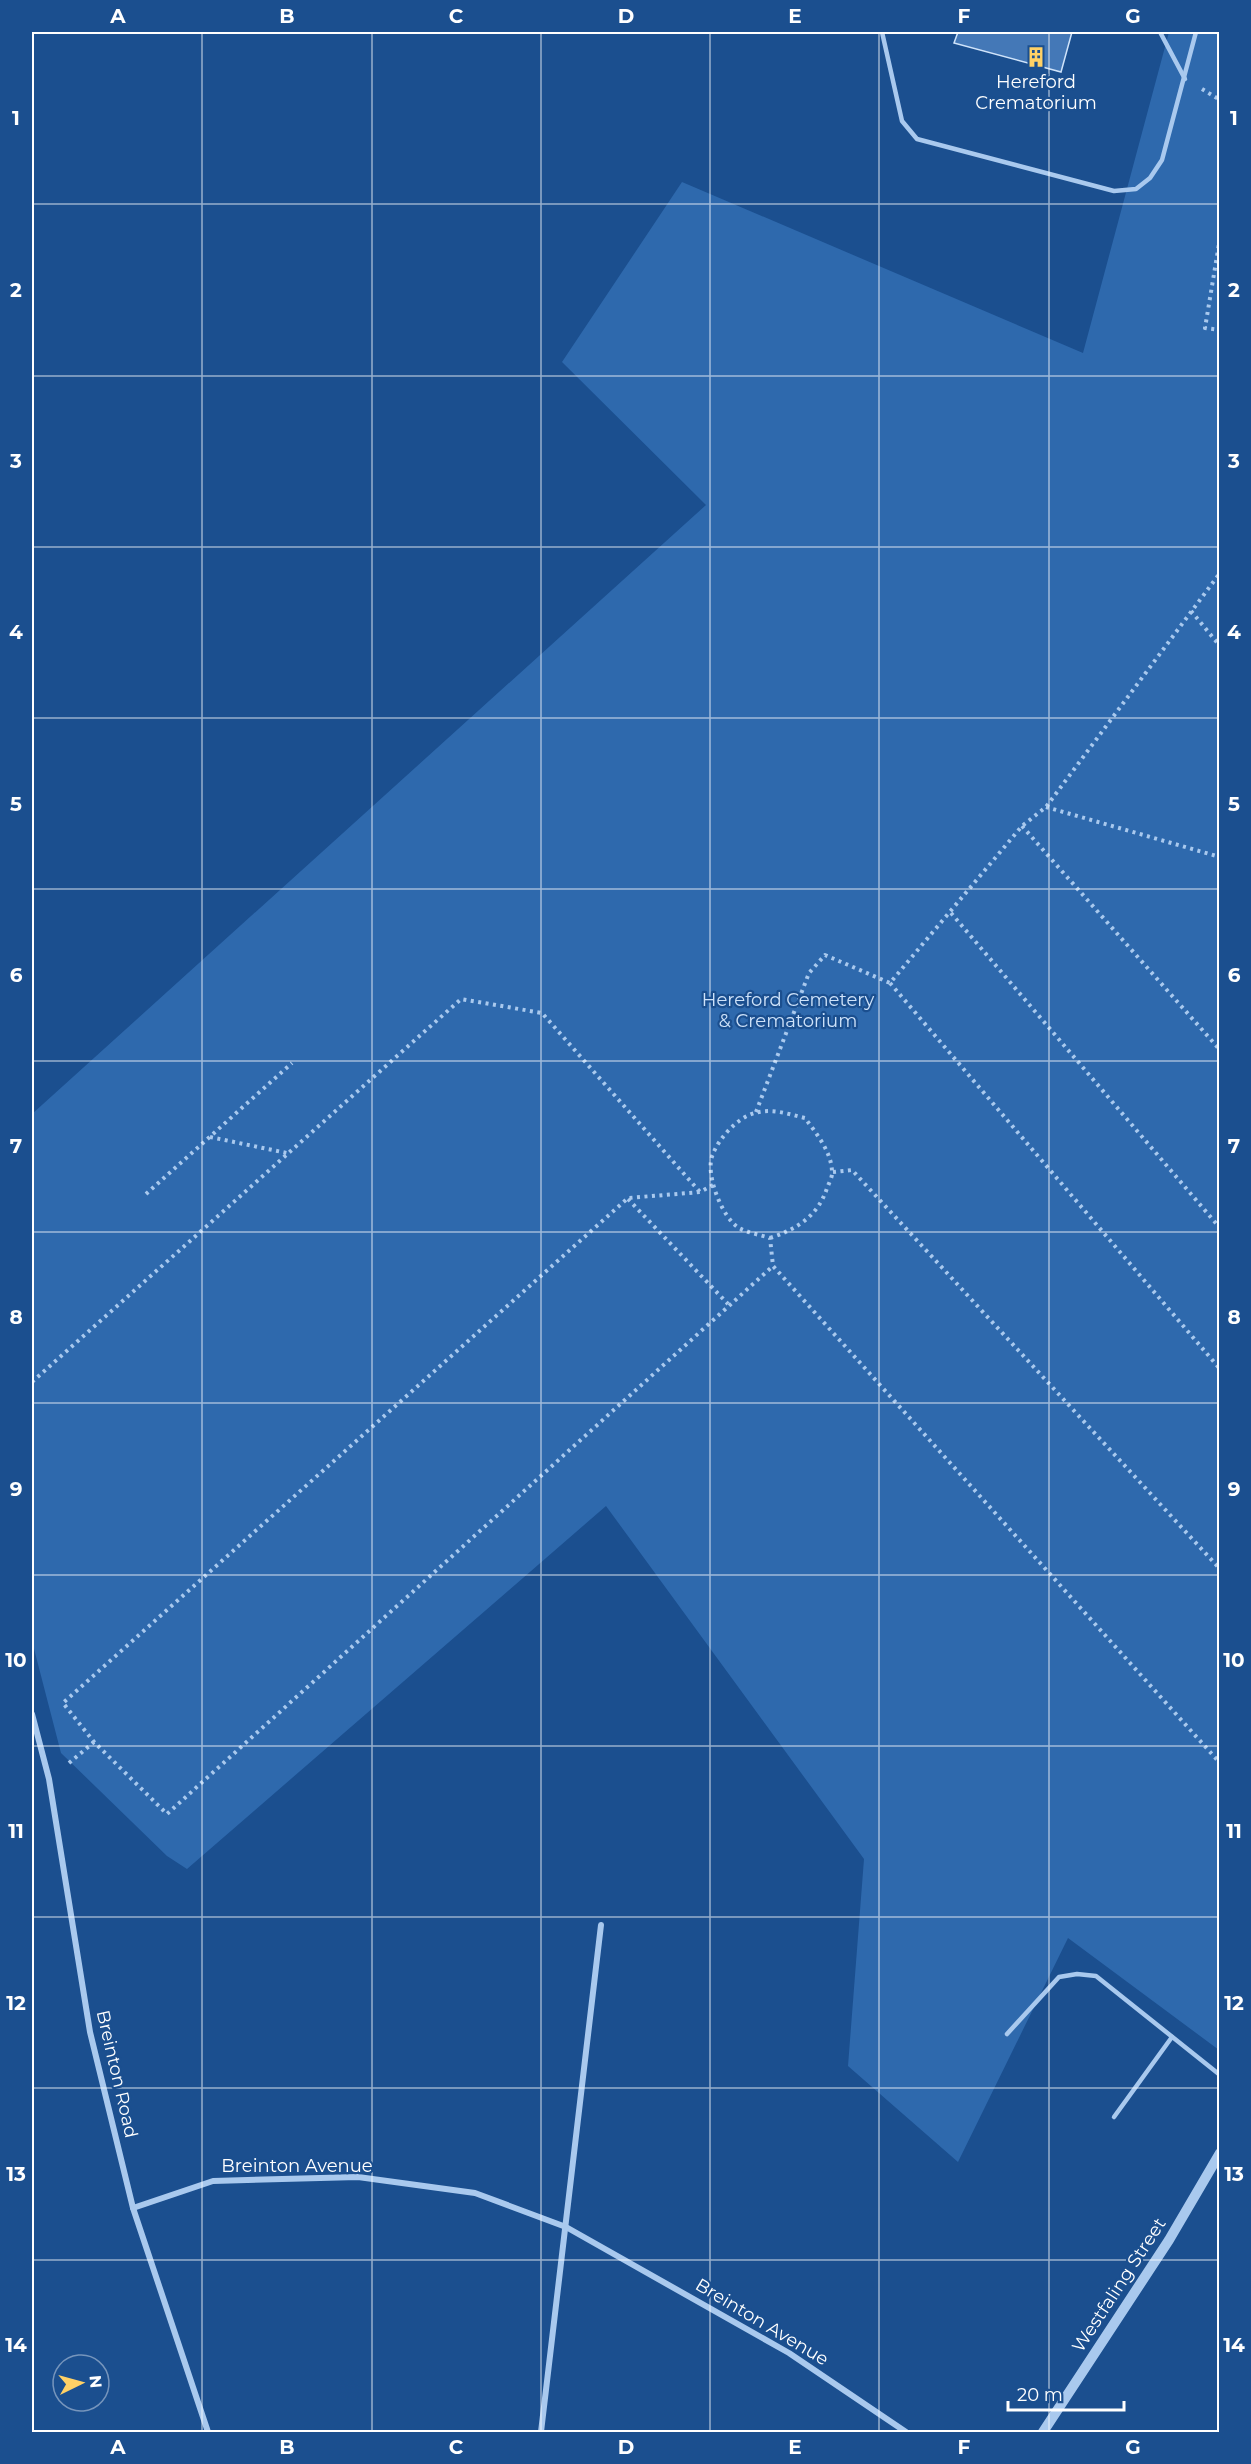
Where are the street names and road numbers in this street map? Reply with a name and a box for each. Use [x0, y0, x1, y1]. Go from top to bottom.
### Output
street label: Breinton Road [92, 2008, 142, 2140]
street label: Breinton Avenue [221, 2155, 373, 2177]
street label: Westfaling Street [1067, 2214, 1171, 2356]
street label: Breinton Avenue [691, 2274, 833, 2371]

